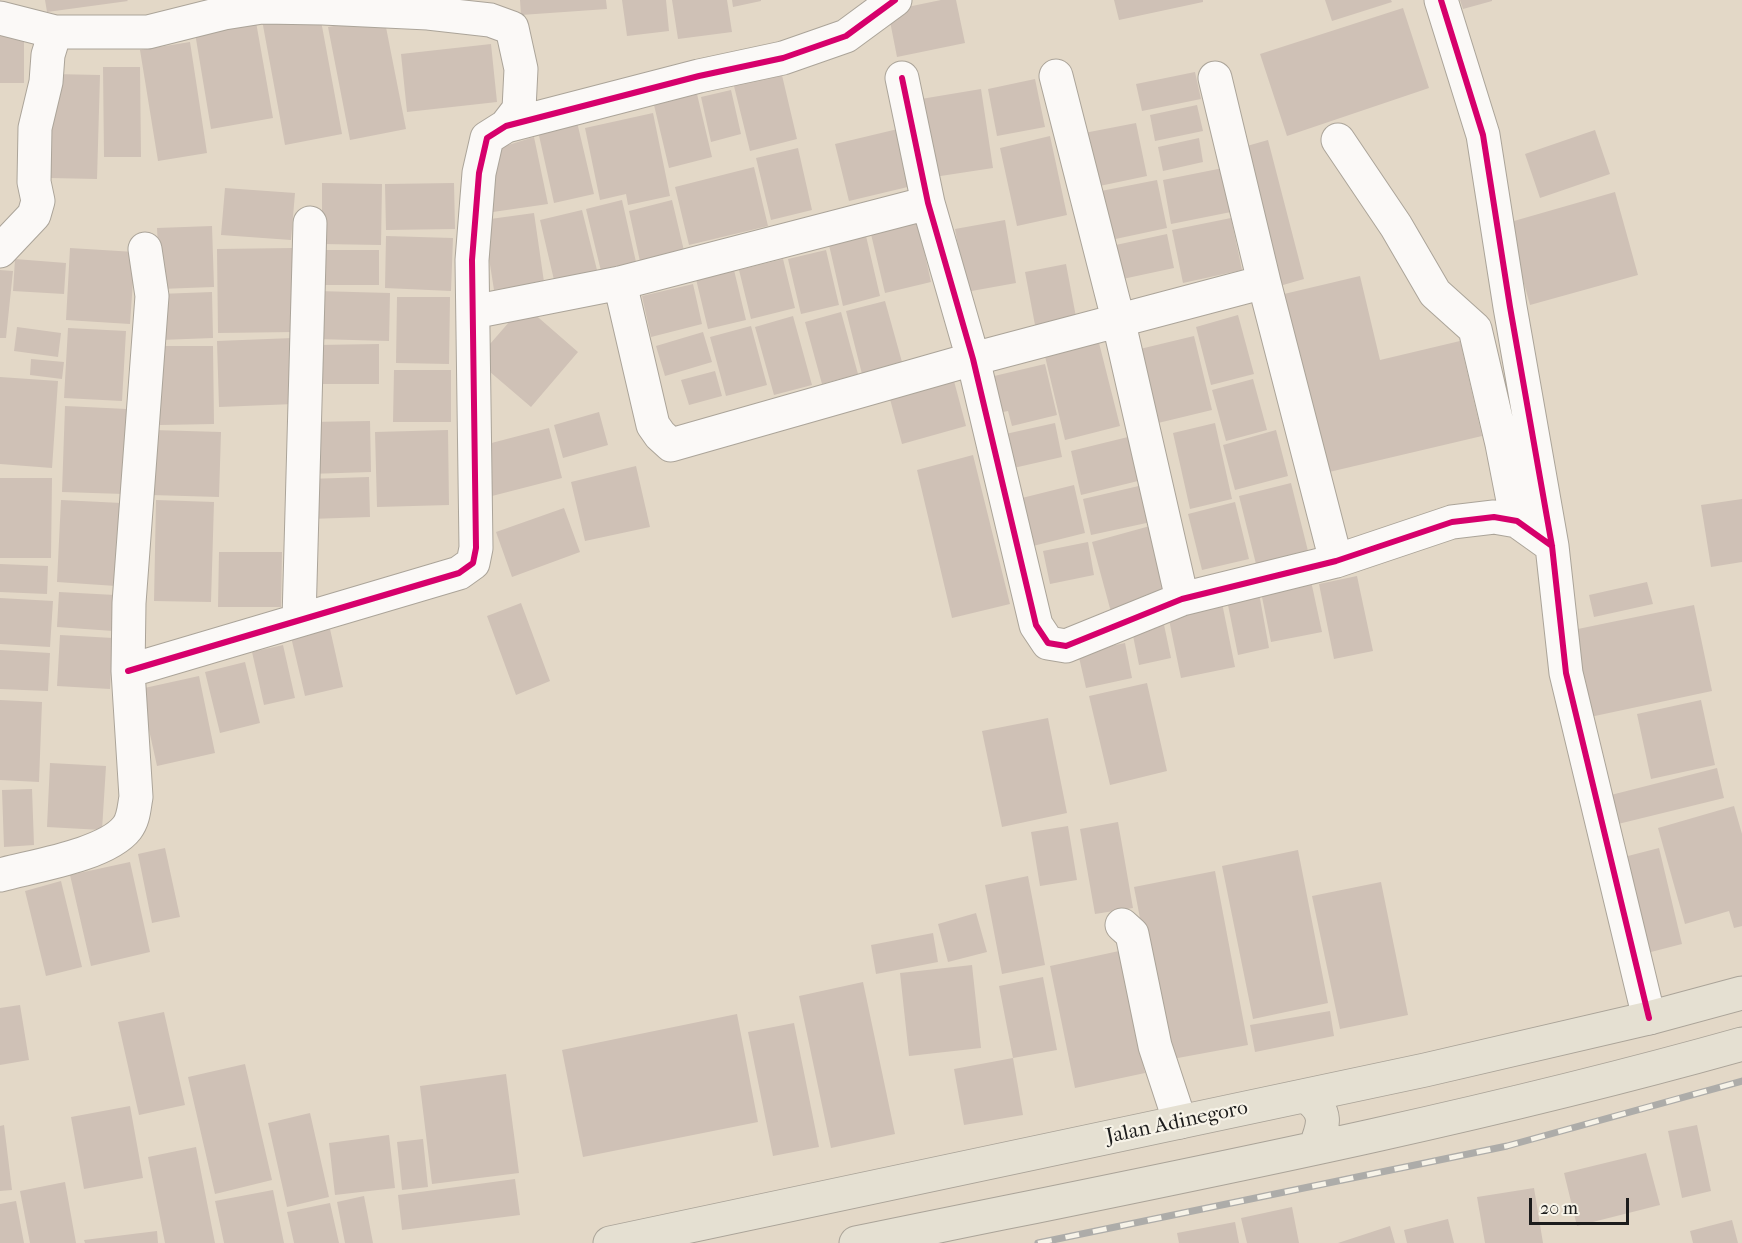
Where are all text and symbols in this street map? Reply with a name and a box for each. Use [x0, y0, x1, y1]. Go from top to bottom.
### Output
street label: Jalan Adinegoro [1104, 1096, 1250, 1150]
scale bar [1532, 1186, 1632, 1224]
text: 20 m [1540, 1198, 1578, 1219]

